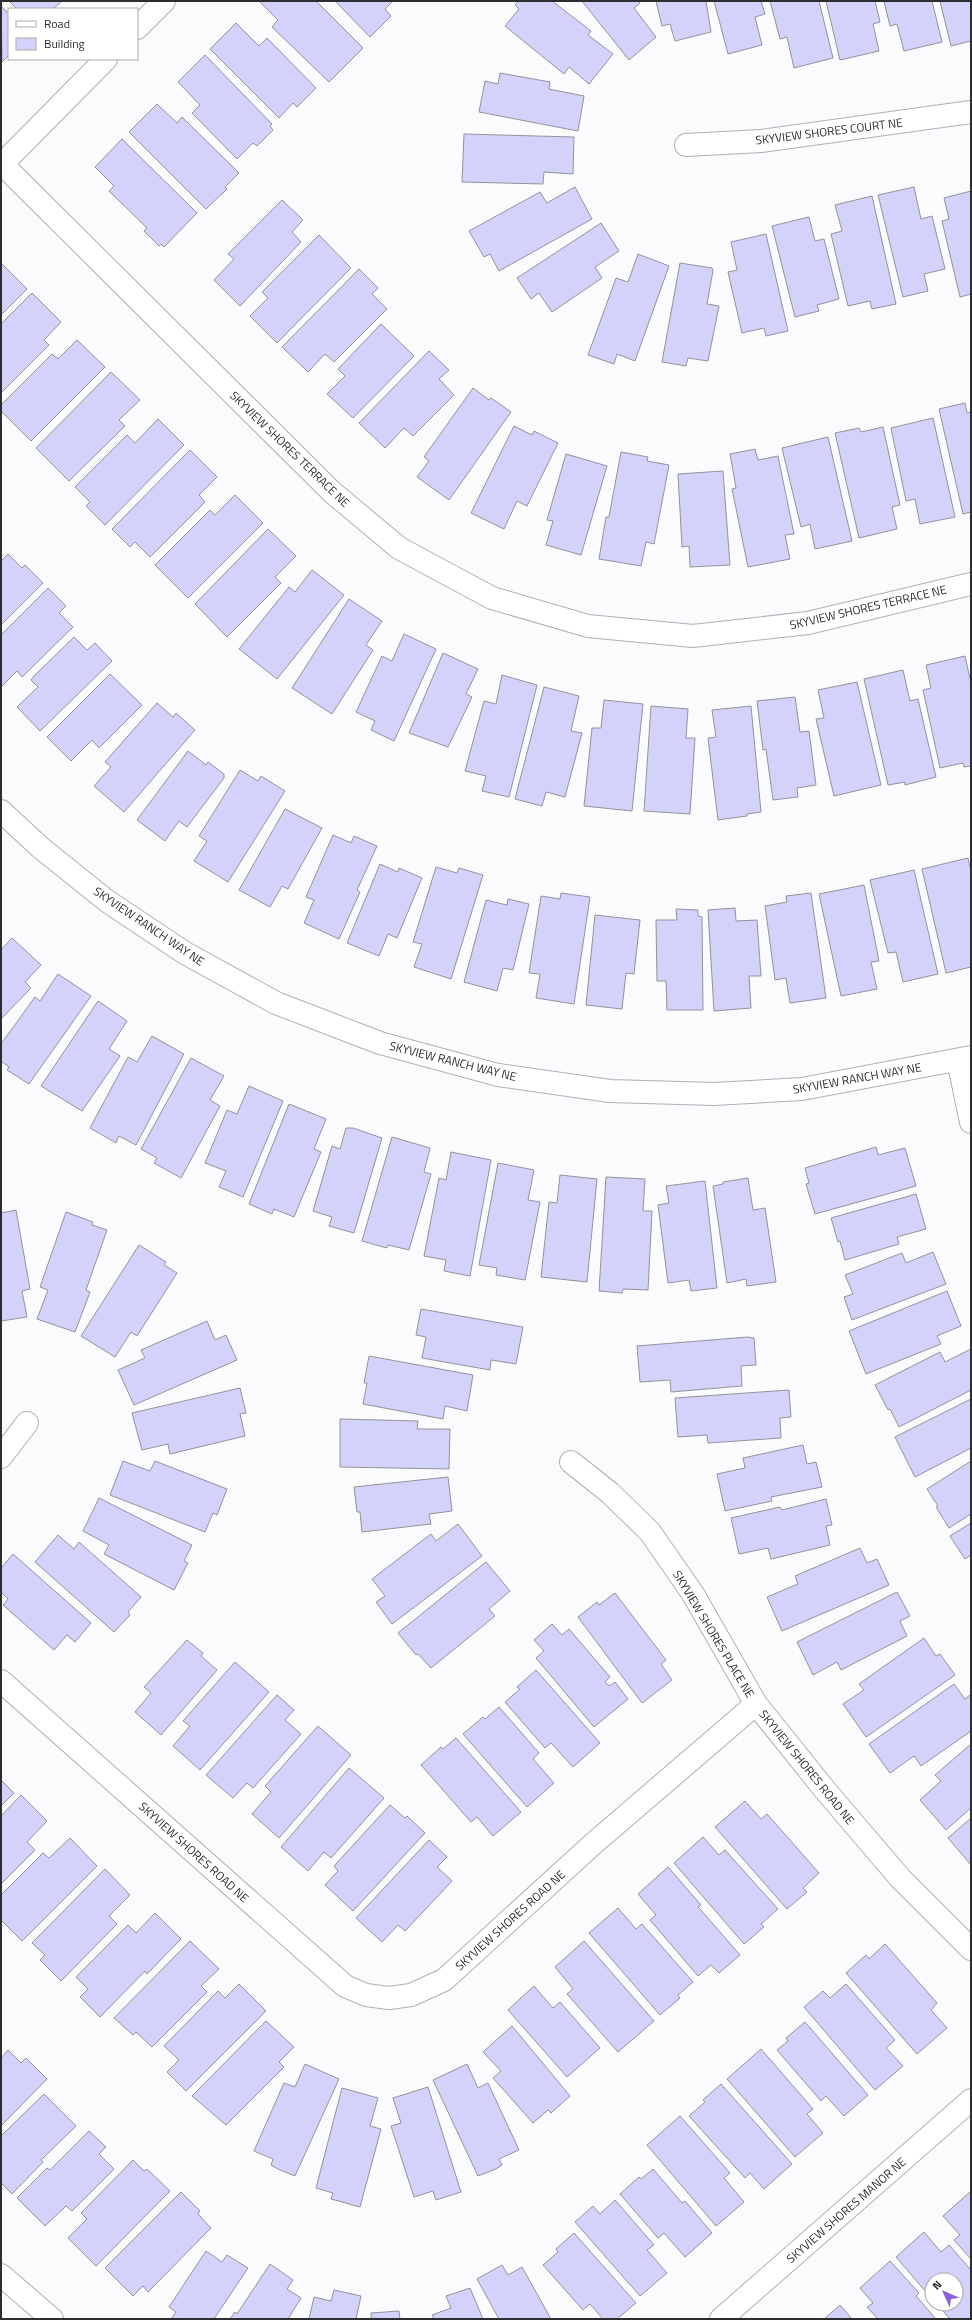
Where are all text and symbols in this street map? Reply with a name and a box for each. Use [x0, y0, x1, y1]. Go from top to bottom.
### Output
legend [8, 8, 138, 60]
text: Road [44, 14, 70, 33]
text: Building [44, 34, 85, 53]
street label: SKYVIEW SHORES COURT NE [754, 112, 904, 149]
street label: SKYVIEW SHORES TERRACE NE [226, 386, 355, 512]
street label: SKYVIEW SHORES TERRACE NE [788, 580, 949, 634]
street label: SKYVIEW RANCH WAY NE [90, 882, 209, 970]
street label: SKYVIEW RANCH WAY NE [388, 1036, 519, 1086]
street label: SKYVIEW RANCH WAY NE [791, 1057, 923, 1099]
street label: SKYVIEW SHORES PLACE NE [668, 1567, 760, 1702]
street label: SKYVIEW SHORES ROAD NE [755, 1706, 860, 1829]
street label: SKYVIEW SHORES ROAD NE [135, 1797, 254, 1907]
street label: SKYVIEW SHORES ROAD NE [451, 1865, 570, 1975]
street label: SKYVIEW SHORES MANOR NE [782, 2152, 910, 2267]
north arrow [924, 2272, 964, 2312]
text: N [929, 2277, 945, 2293]

